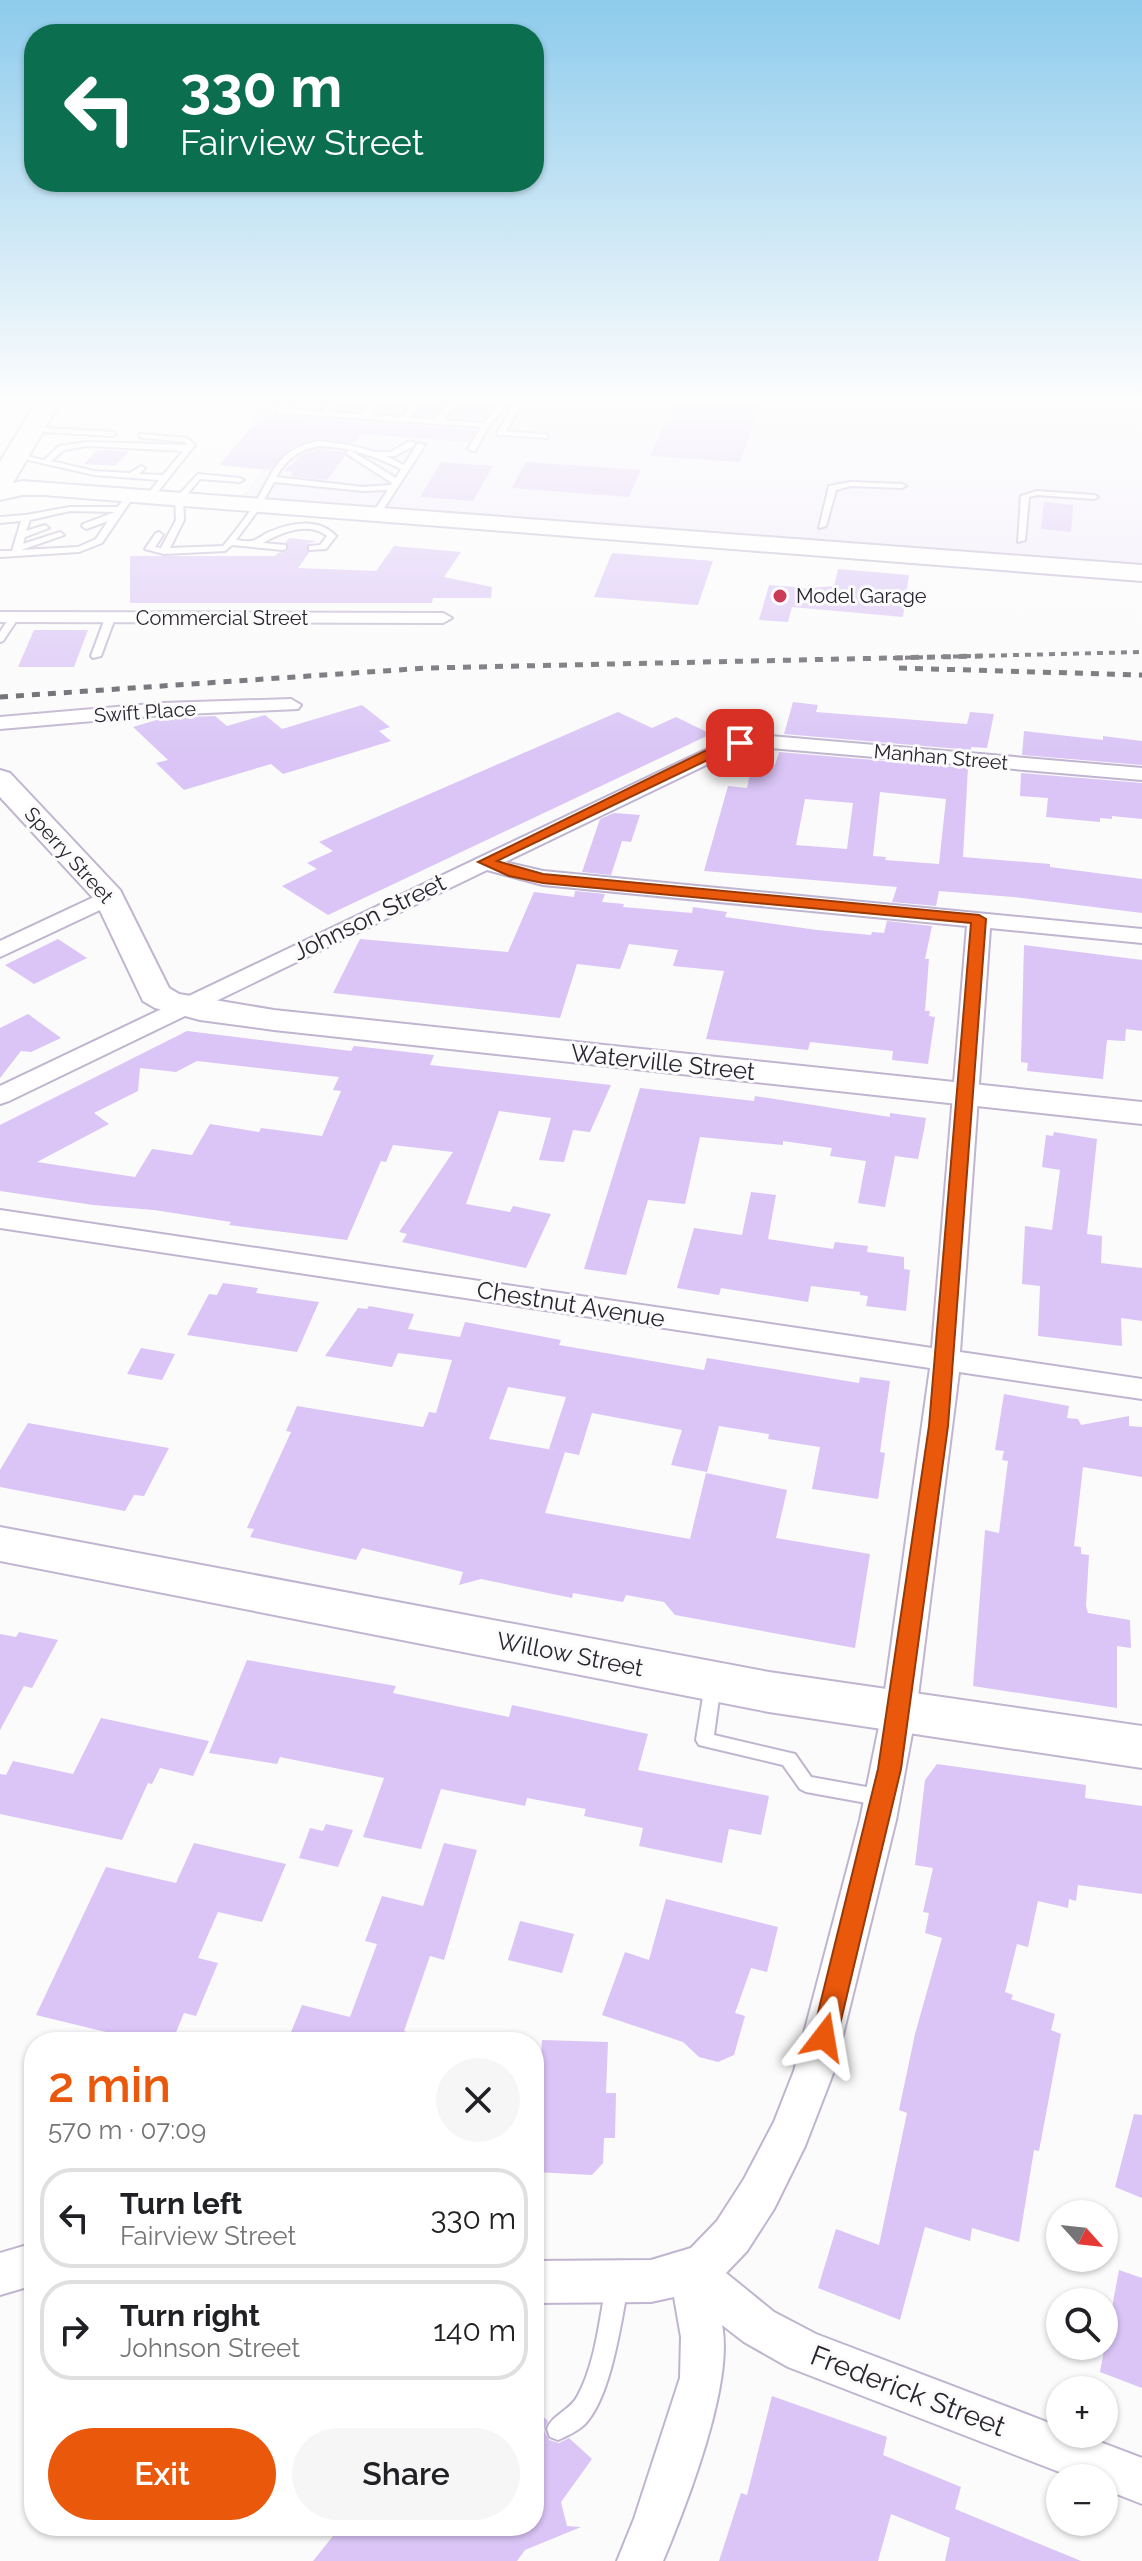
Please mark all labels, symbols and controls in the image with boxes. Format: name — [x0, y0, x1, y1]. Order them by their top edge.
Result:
text: 330 m — [180, 54, 342, 120]
icon: left — [48, 56, 152, 160]
text: Fairview Street — [180, 121, 424, 163]
place label: Model Garage — [796, 584, 927, 608]
marker: Model Garage — [771, 587, 789, 605]
street label: Commercial Street — [136, 606, 309, 630]
street label: Swift Place — [93, 696, 197, 728]
pin — [706, 709, 774, 777]
icon: arrive — [718, 721, 762, 765]
street label: Manhan Street — [873, 739, 1009, 775]
street label: Sperry Street — [20, 802, 119, 908]
street label: Johnson Street — [288, 868, 450, 966]
street label: Waterville Street — [569, 1038, 757, 1086]
street label: Chestnut Avenue — [475, 1275, 667, 1333]
street label: Willow Street — [494, 1626, 646, 1682]
position arrow — [782, 1995, 866, 2079]
text: 2 min — [48, 2057, 171, 2113]
button: close — [436, 2058, 520, 2142]
text: 570 m · 07:09 — [48, 2115, 206, 2145]
text: Turn left — [120, 2186, 242, 2221]
icon: left — [52, 2196, 96, 2240]
north arrow — [1046, 2200, 1118, 2272]
map controls — [1046, 2200, 1118, 2536]
text: 330 m — [430, 2201, 516, 2236]
text: Fairview Street — [120, 2221, 296, 2251]
button: search — [1046, 2288, 1118, 2360]
text: Turn right — [120, 2298, 260, 2333]
icon: right — [52, 2308, 96, 2352]
text: 140 m — [433, 2313, 516, 2348]
text: Johnson Street — [120, 2333, 300, 2363]
street label: Frederick Street — [806, 2339, 1011, 2444]
button: + — [1046, 2376, 1118, 2448]
button: Exit — [48, 2428, 276, 2520]
button: Share — [292, 2428, 520, 2520]
button: − — [1046, 2464, 1118, 2536]

